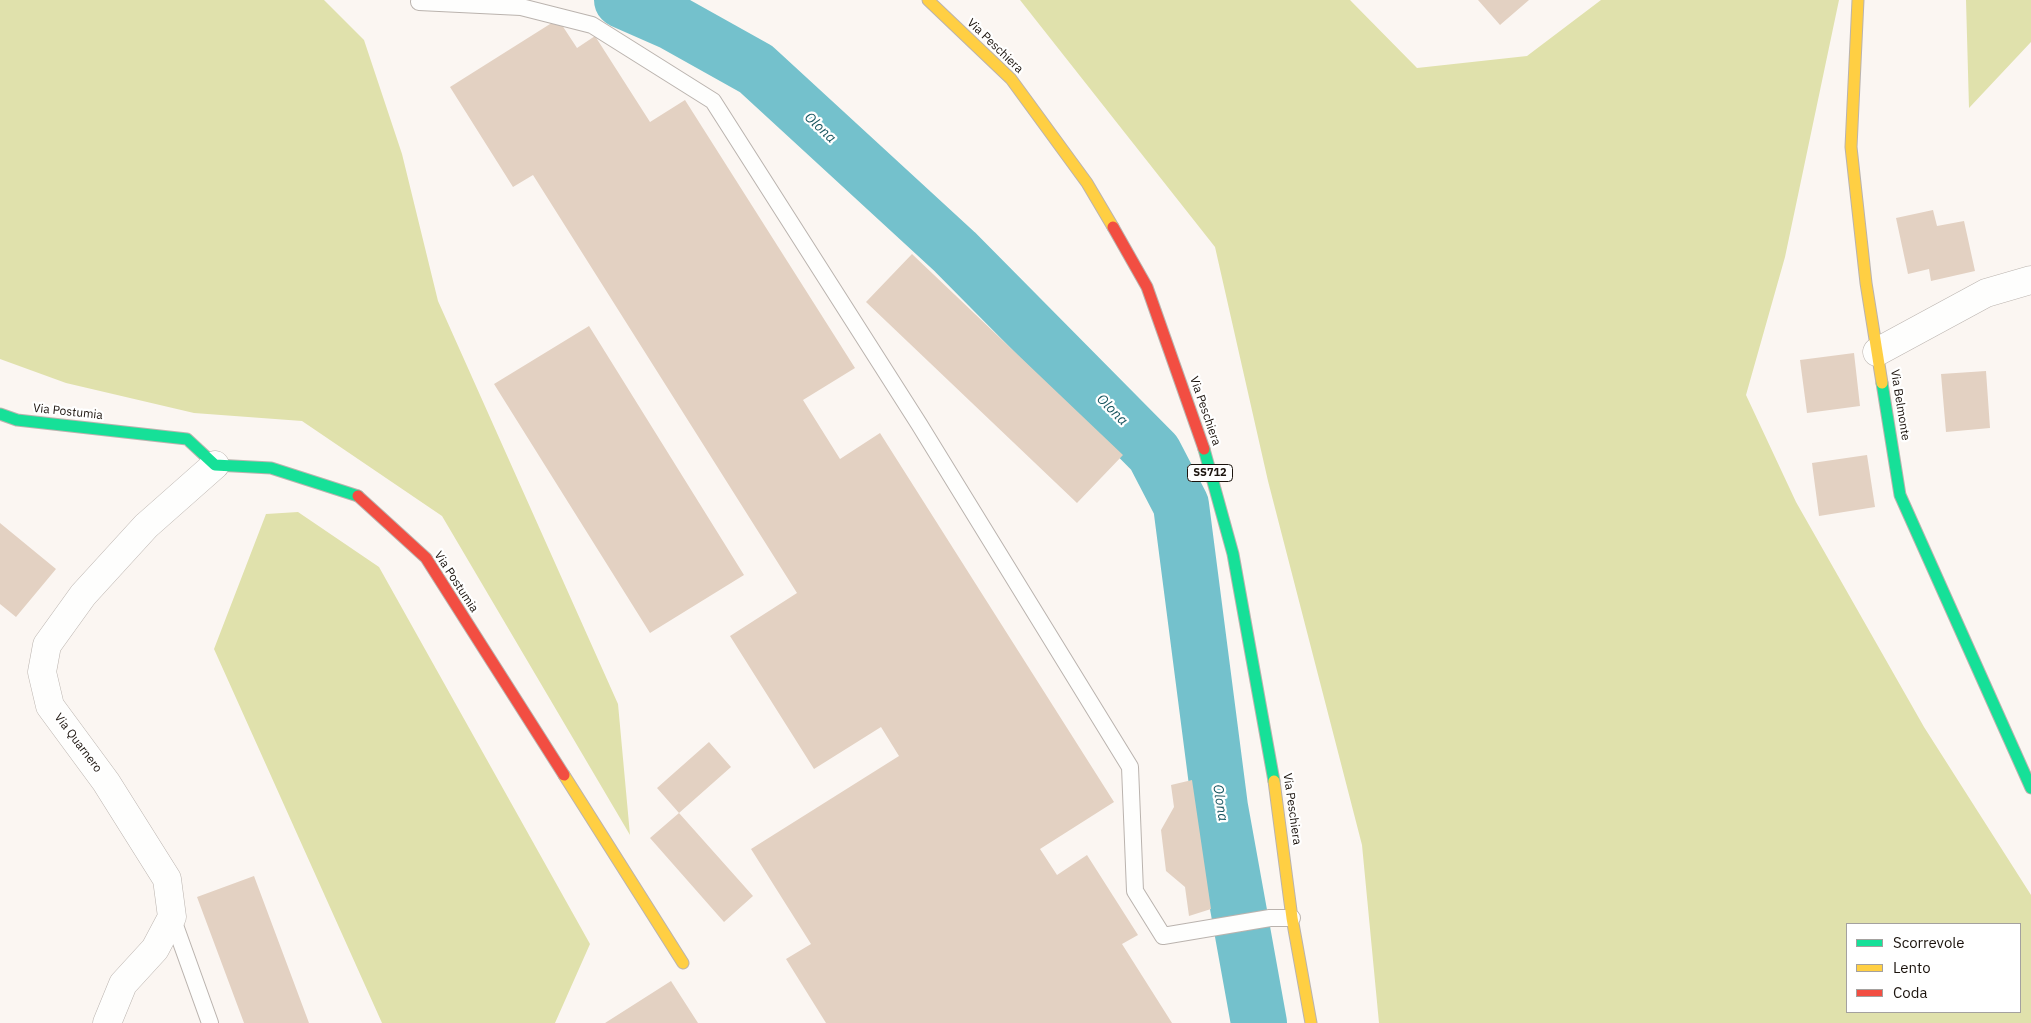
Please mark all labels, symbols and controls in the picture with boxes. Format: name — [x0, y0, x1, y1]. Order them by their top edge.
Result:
street label: Via Peschiera — [964, 16, 1026, 76]
water label: Olona — [801, 109, 839, 147]
street label: Via Belmonte — [1887, 368, 1913, 442]
street label: Via Peschiera — [1186, 375, 1224, 447]
water label: Olona — [1093, 391, 1131, 429]
street label: Via Postumia — [32, 401, 104, 423]
road number: SS712 — [1188, 464, 1232, 482]
street label: Via Postumia — [431, 549, 481, 615]
street label: Via Quarnero — [51, 711, 105, 775]
street label: Via Peschiera — [1280, 772, 1304, 846]
water label: Olona — [1209, 783, 1231, 823]
legend — [1846, 923, 2021, 1013]
text: Scorrevole — [1893, 933, 1965, 952]
text: Lento — [1893, 958, 1931, 977]
text: Coda — [1893, 983, 1927, 1002]

